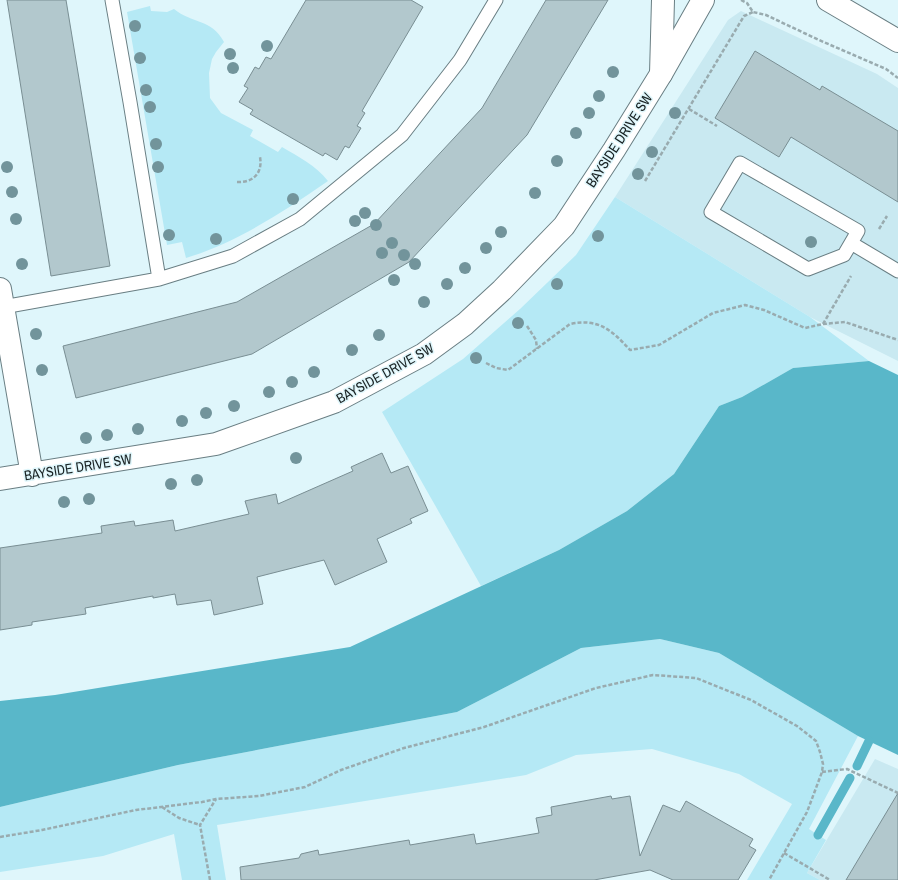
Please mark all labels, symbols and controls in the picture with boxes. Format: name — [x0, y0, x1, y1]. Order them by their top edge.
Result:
street label: BAYSIDE DRIVE SW — [582, 89, 656, 191]
street label: BAYSIDE DRIVE SW — [333, 339, 437, 407]
street label: BAYSIDE DRIVE SW — [23, 450, 133, 484]

